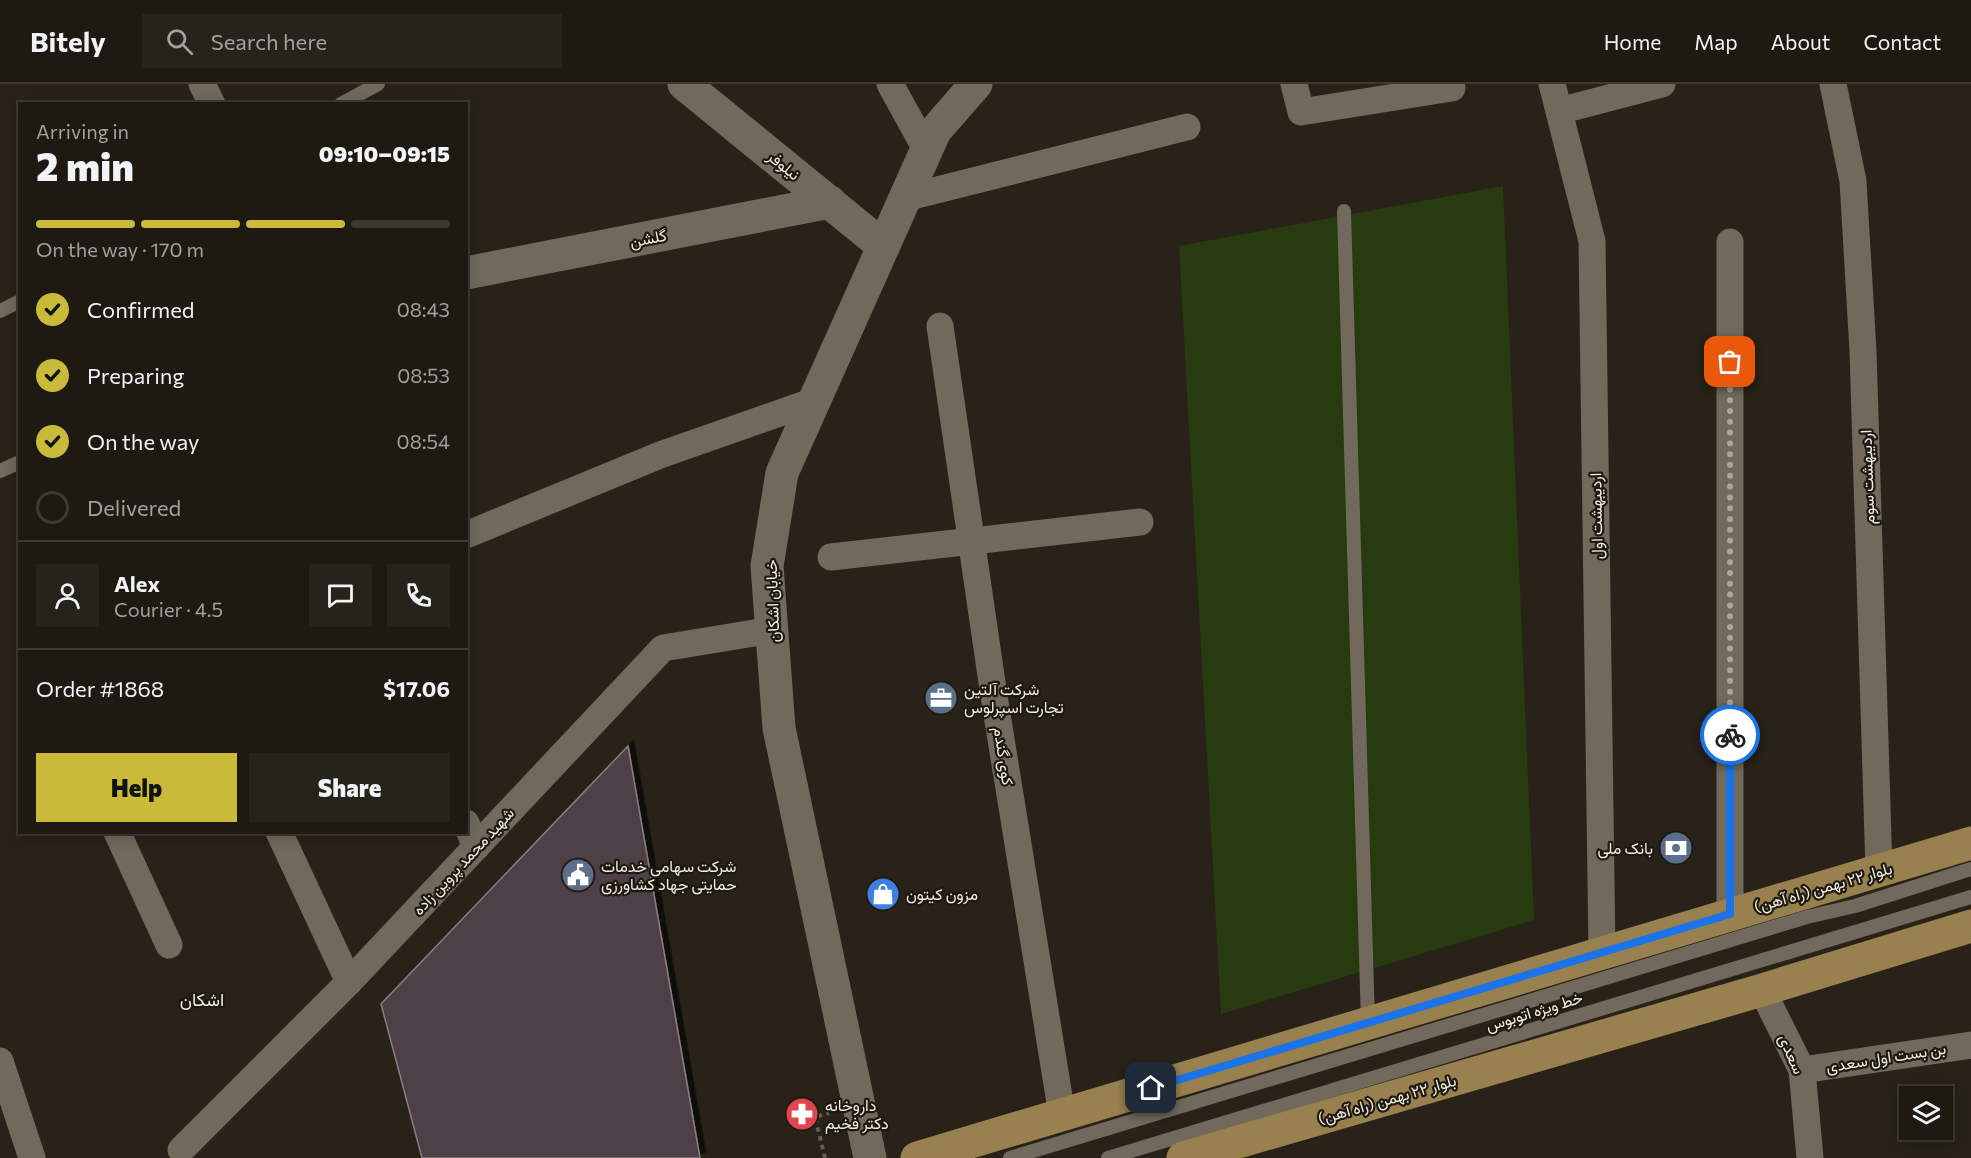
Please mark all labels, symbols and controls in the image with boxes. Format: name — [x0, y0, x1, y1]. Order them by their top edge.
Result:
search box — [142, 14, 562, 68]
text: Bitely — [30, 24, 106, 58]
icon: search — [163, 25, 196, 58]
text: Search here — [211, 28, 327, 55]
text: Home — [1604, 29, 1661, 54]
text: Map — [1694, 29, 1738, 54]
text: About — [1771, 29, 1830, 54]
text: Contact — [1863, 29, 1941, 54]
text: Arriving in — [36, 119, 129, 143]
text: 09:10–09:15 — [319, 140, 450, 167]
text: 2 min — [36, 141, 134, 189]
street label: نیلوفر — [762, 145, 804, 185]
street label: گلشن — [628, 225, 668, 252]
text: On the way · 170 m — [36, 237, 204, 261]
icon: check — [36, 293, 69, 326]
text: Confirmed — [87, 296, 194, 323]
text: 08:43 — [397, 297, 450, 321]
pin — [1704, 336, 1755, 387]
icon: bag — [1713, 345, 1746, 378]
icon: check — [36, 359, 69, 392]
text: Preparing — [87, 362, 184, 389]
text: 08:53 — [397, 363, 450, 387]
icon: check — [36, 425, 69, 458]
text: On the way — [87, 428, 199, 455]
text: 08:54 — [397, 429, 450, 453]
street label: اردیبهشت سوم — [1855, 429, 1880, 525]
street label: اردیبهشت اول — [1585, 473, 1608, 559]
text: Delivered — [87, 494, 181, 521]
street label: خیابان اشکان — [761, 559, 783, 643]
button: person — [36, 564, 99, 627]
button: chat — [309, 564, 372, 627]
button: phone — [387, 564, 450, 627]
text: Alex — [114, 570, 160, 597]
text: Courier · 4.5 — [114, 597, 223, 621]
text: Order #1868 — [36, 675, 164, 702]
text: $17.06 — [383, 675, 450, 702]
place label: شرکت آلتین تجارت اسپرلوس — [964, 679, 1064, 719]
office icon: شرکت آلتین تجارت اسپرلوس — [923, 680, 959, 716]
courier — [1700, 705, 1760, 765]
icon: bike — [1714, 719, 1747, 752]
street label: کوی گندم — [989, 725, 1018, 787]
button: Help — [36, 753, 237, 822]
button: Share — [249, 753, 450, 822]
street label: شهید محمد پروین زاده — [408, 803, 520, 920]
bank icon: بانک ملی — [1658, 830, 1694, 866]
place label: بانک ملی — [1597, 838, 1653, 859]
place label: شرکت سهامی خدمات حمایتی جهاد کشاورزی — [601, 856, 737, 895]
public building icon: شرکت سهامی خدمات حمایتی جهاد کشاورزی — [560, 857, 596, 893]
street label: بلوار ۲۲ بهمن (راه آهن) — [1752, 858, 1895, 917]
shop icon: مزون کیتون — [865, 876, 901, 912]
place label: مزون کیتون — [906, 884, 978, 905]
street label: خط ویژه اتوبوس — [1483, 987, 1586, 1036]
district label: اشکان — [180, 988, 224, 1010]
street label: سعدی — [1774, 1031, 1809, 1077]
street label: بن بست اول سعدی — [1825, 1038, 1948, 1077]
pin — [1125, 1062, 1176, 1113]
street label: بلوار ۲۲ بهمن (راه آهن) — [1316, 1070, 1459, 1129]
icon: home — [1134, 1071, 1167, 1104]
map controls — [1899, 1086, 1953, 1140]
button: layers — [1899, 1086, 1953, 1140]
place label: داروخانه دکتر فخیم — [825, 1095, 889, 1134]
pharmacy icon: داروخانه دکتر فخیم — [784, 1096, 820, 1132]

